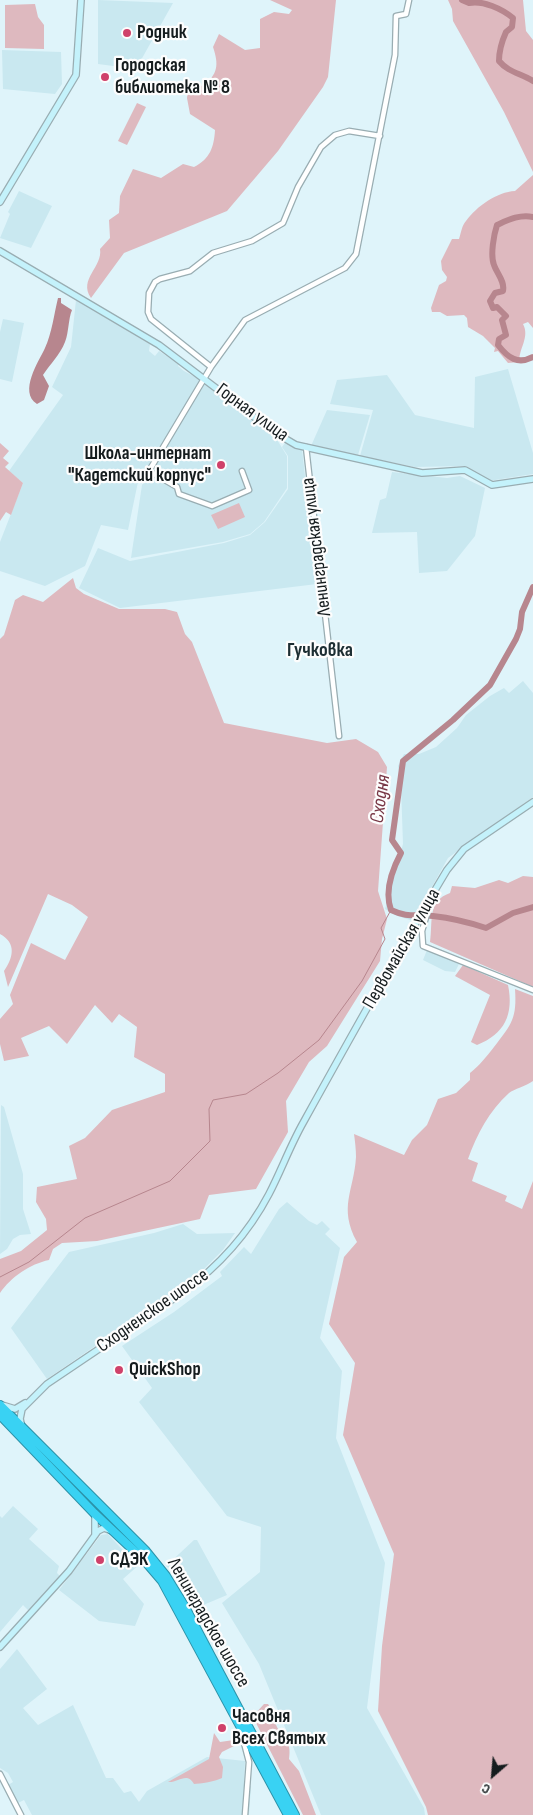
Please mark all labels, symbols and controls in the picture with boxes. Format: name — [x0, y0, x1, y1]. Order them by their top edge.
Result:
place label: Родник — [137, 22, 187, 44]
marker: Родник — [121, 27, 133, 39]
place label: Городская библиотека № 8 — [115, 55, 230, 99]
marker: Городская библиотека № 8 — [99, 71, 111, 83]
street label: Горная улица — [211, 379, 293, 447]
place label: Школа-интернат "Кадетский корпус" — [68, 443, 211, 487]
marker: Школа-интернат "Кадетский корпус" — [215, 459, 227, 471]
street label: Ленинградская улица — [297, 476, 337, 618]
district label: Гучковка — [287, 639, 353, 663]
water label: Сходня — [366, 773, 396, 825]
street label: Первомайская улица — [358, 885, 446, 1013]
street label: Сходненское шоссе — [93, 1264, 213, 1358]
place label: QuickShop — [129, 1359, 201, 1381]
marker: QuickShop — [113, 1364, 125, 1376]
place label: СДЭК — [110, 1549, 148, 1571]
marker: СДЭК — [94, 1554, 106, 1566]
street label: Ленинградское шоссе — [162, 1554, 254, 1692]
place label: Часовня Всех Святых — [232, 1706, 326, 1750]
marker: Часовня Всех Святых — [216, 1722, 228, 1734]
north arrow — [468, 1750, 518, 1800]
text: С — [479, 1780, 493, 1798]

